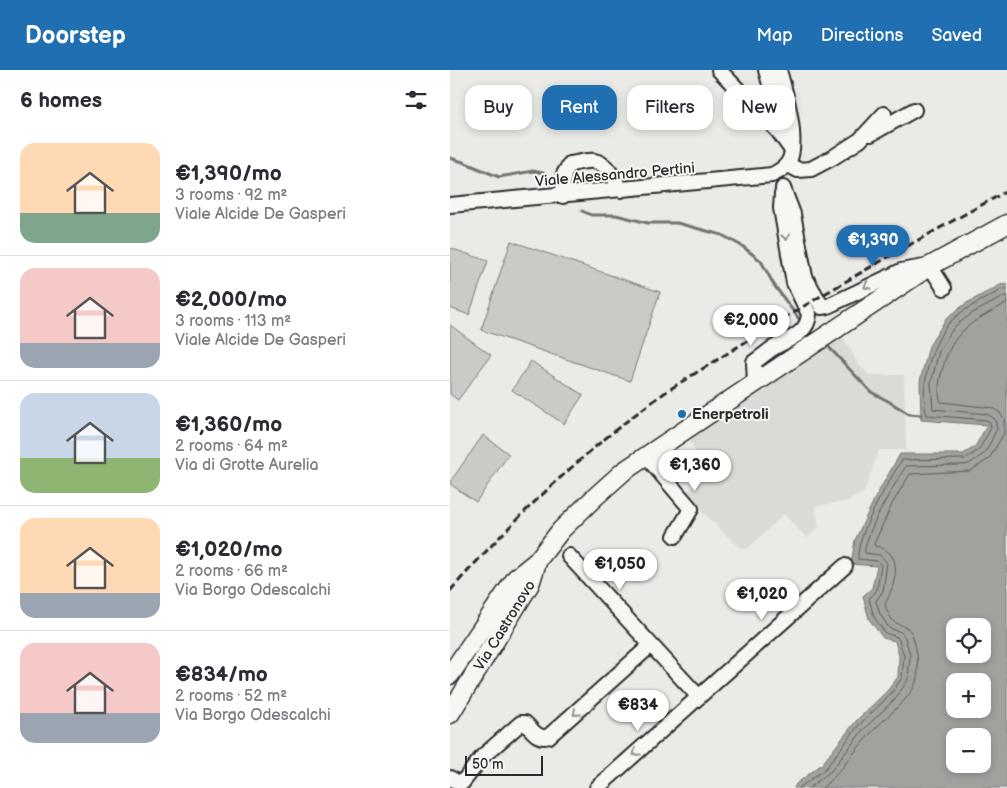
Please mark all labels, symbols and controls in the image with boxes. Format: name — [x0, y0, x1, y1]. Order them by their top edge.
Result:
text: Doorstep — [25, 21, 126, 50]
text: Map — [757, 25, 793, 46]
text: Directions — [821, 25, 903, 46]
text: Saved — [931, 25, 982, 46]
chip: Buy — [465, 85, 532, 130]
chip: Rent — [542, 85, 617, 130]
chip: Filters — [627, 85, 713, 130]
chip: New — [723, 85, 795, 130]
icon: filters — [402, 86, 430, 114]
text: 6 homes — [20, 88, 102, 113]
street label: Viale Alessandro Pertini — [534, 159, 696, 191]
text: €1,390/mo — [175, 161, 282, 186]
icon: home — [60, 163, 120, 223]
text: 3 rooms · 92 m² — [175, 186, 288, 205]
text: Viale Alcide De Gasperi — [175, 205, 346, 224]
pin: €1,390 — [832, 224, 914, 267]
text: €1,390 — [847, 231, 899, 250]
one-way arrow — [780, 232, 790, 241]
one-way arrow — [864, 280, 873, 290]
text: €2,000/mo — [175, 287, 287, 312]
icon: home — [60, 288, 120, 348]
pin: €2,000 — [710, 304, 792, 347]
text: €2,000 — [723, 311, 779, 330]
text: 3 rooms · 113 m² — [175, 312, 291, 331]
text: Viale Alcide De Gasperi — [175, 331, 346, 350]
place label: Enerpetroli — [692, 405, 769, 424]
marker: Enerpetroli — [676, 408, 688, 420]
text: €1,360/mo — [175, 412, 282, 437]
icon: home — [60, 413, 120, 473]
text: 2 rooms · 64 m² — [175, 437, 288, 456]
pin: €1,360 — [654, 450, 736, 492]
text: Via di Grotte Aurelia — [175, 456, 319, 475]
text: €1,360 — [669, 456, 721, 475]
text: €1,020/mo — [175, 537, 282, 562]
icon: home — [60, 538, 120, 598]
pin: €1,050 — [579, 548, 661, 591]
text: €1,050 — [594, 555, 646, 574]
text: 2 rooms · 66 m² — [175, 562, 288, 581]
street label: Via Castronovo — [469, 577, 540, 674]
pin: €1,020 — [721, 578, 803, 621]
text: Via Borgo Odescalchi — [175, 581, 331, 600]
text: €1,020 — [736, 585, 788, 604]
map controls — [946, 618, 991, 773]
button: locate — [946, 618, 991, 663]
text: €834/mo — [175, 662, 268, 687]
icon: home — [60, 663, 120, 723]
button: + — [946, 673, 991, 718]
text: 2 rooms · 52 m² — [175, 687, 287, 706]
pin: €834 — [608, 690, 668, 732]
text: €834 — [618, 696, 658, 715]
text: Via Borgo Odescalchi — [175, 706, 331, 725]
one-way arrow — [572, 707, 581, 716]
button: − — [946, 728, 991, 773]
one-way arrow — [633, 747, 642, 756]
scale bar — [465, 753, 542, 776]
text: 50 m — [472, 756, 504, 773]

